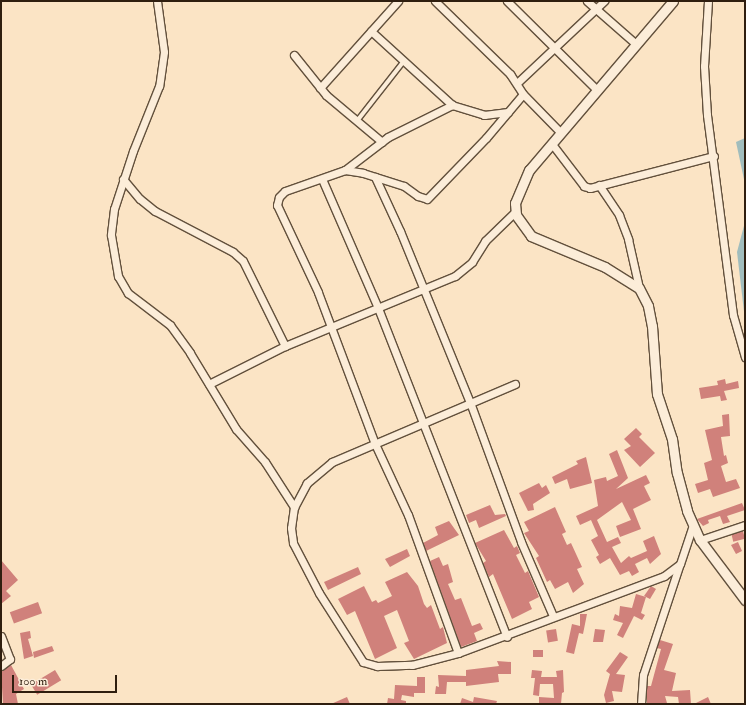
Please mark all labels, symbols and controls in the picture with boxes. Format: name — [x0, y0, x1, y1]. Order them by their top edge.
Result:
scale bar — [14, 667, 119, 693]
text: 100 m — [19, 674, 47, 689]

